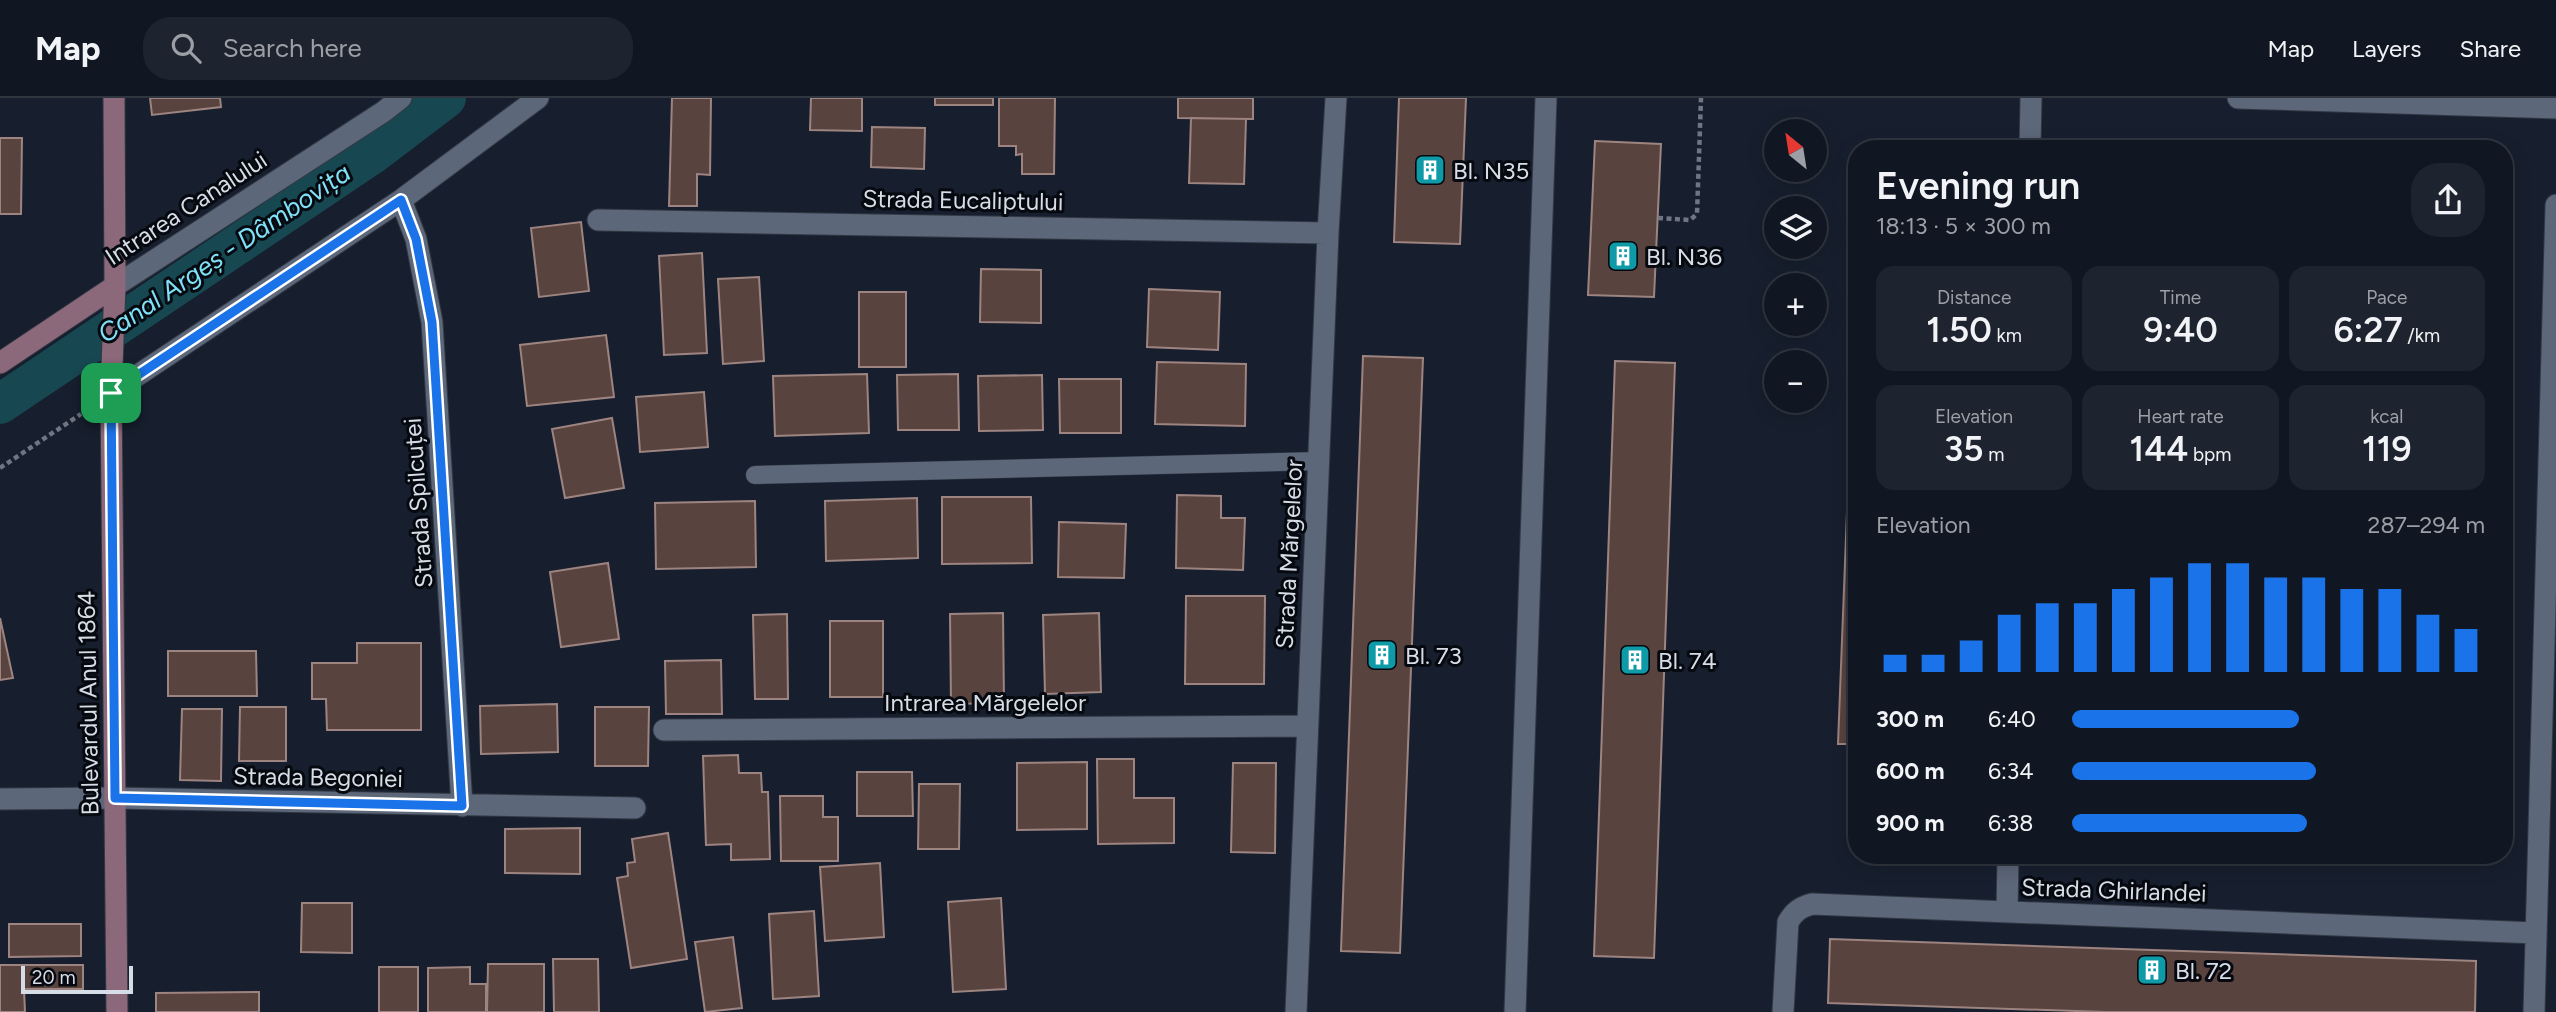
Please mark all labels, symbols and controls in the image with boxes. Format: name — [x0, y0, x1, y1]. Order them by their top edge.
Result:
search box — [143, 17, 633, 80]
text: Map — [35, 29, 101, 68]
icon: search — [167, 29, 205, 67]
text: Search here — [223, 32, 362, 64]
text: Map — [2267, 34, 2314, 63]
text: Layers — [2352, 34, 2421, 63]
text: Share — [2459, 34, 2521, 63]
north arrow — [1764, 119, 1827, 182]
map controls — [1764, 119, 1827, 413]
street label: Intrarea Canalului — [100, 145, 272, 271]
building icon: Bl. N35 — [1413, 153, 1447, 187]
water label: Canal Argeș - Dâmbovița — [91, 156, 357, 350]
place label: Bl. N35 — [1453, 156, 1529, 185]
text: Evening run — [1876, 163, 2080, 209]
button: share — [2411, 163, 2485, 237]
street label: Strada Eucaliptului — [862, 184, 1064, 216]
button: layers — [1764, 196, 1827, 259]
text: 18:13 · 5 × 300 m — [1876, 212, 2051, 240]
building icon: Bl. N36 — [1606, 239, 1640, 273]
place label: Bl. N36 — [1646, 242, 1722, 271]
button: + — [1764, 273, 1827, 336]
text: Distance — [1937, 286, 2011, 309]
text: Time — [2160, 286, 2201, 309]
text: Pace — [2366, 286, 2407, 309]
text: 1.50 — [1926, 309, 1992, 351]
text: 9:40 — [2143, 309, 2218, 351]
text: 6:27 — [2334, 309, 2403, 351]
text: km — [1992, 324, 2022, 347]
text: /km — [2403, 324, 2440, 347]
button: − — [1764, 350, 1827, 413]
pin — [81, 363, 141, 423]
icon: arrive — [92, 374, 130, 412]
text: Elevation — [1935, 405, 2013, 428]
text: Heart rate — [2137, 405, 2224, 428]
text: kcal — [2370, 405, 2403, 428]
street label: Strada Spilcuței — [398, 417, 438, 589]
text: 35 — [1944, 428, 1983, 470]
text: 144 — [2130, 428, 2188, 470]
text: 119 — [2362, 428, 2412, 470]
text: m — [1983, 443, 2004, 466]
text: bpm — [2188, 443, 2231, 466]
street label: Strada Mărgelelor — [1270, 458, 1308, 650]
text: Elevation — [1876, 511, 1971, 539]
text: 287–294 m — [2368, 511, 2485, 539]
street label: Bulevardul Anul 1864 — [72, 590, 104, 816]
building icon: Bl. 73 — [1365, 638, 1399, 672]
place label: Bl. 73 — [1405, 641, 1462, 670]
building icon: Bl. 74 — [1618, 643, 1652, 677]
place label: Bl. 74 — [1658, 646, 1717, 675]
street label: Intrarea Mărgelelor — [884, 688, 1086, 717]
text: 300 m — [1876, 705, 1944, 733]
text: 6:40 — [1988, 705, 2036, 733]
text: 600 m — [1876, 757, 1945, 785]
text: 6:34 — [1988, 757, 2034, 785]
street label: Strada Begoniei — [233, 761, 403, 793]
text: 900 m — [1876, 809, 1945, 837]
text: 6:38 — [1988, 809, 2033, 837]
street label: Strada Ghirlandei — [2021, 872, 2207, 908]
building icon: Bl. 72 — [2135, 953, 2169, 987]
place label: Bl. 72 — [2175, 956, 2232, 985]
scale bar — [21, 963, 133, 995]
text: 20 m — [32, 966, 76, 989]

